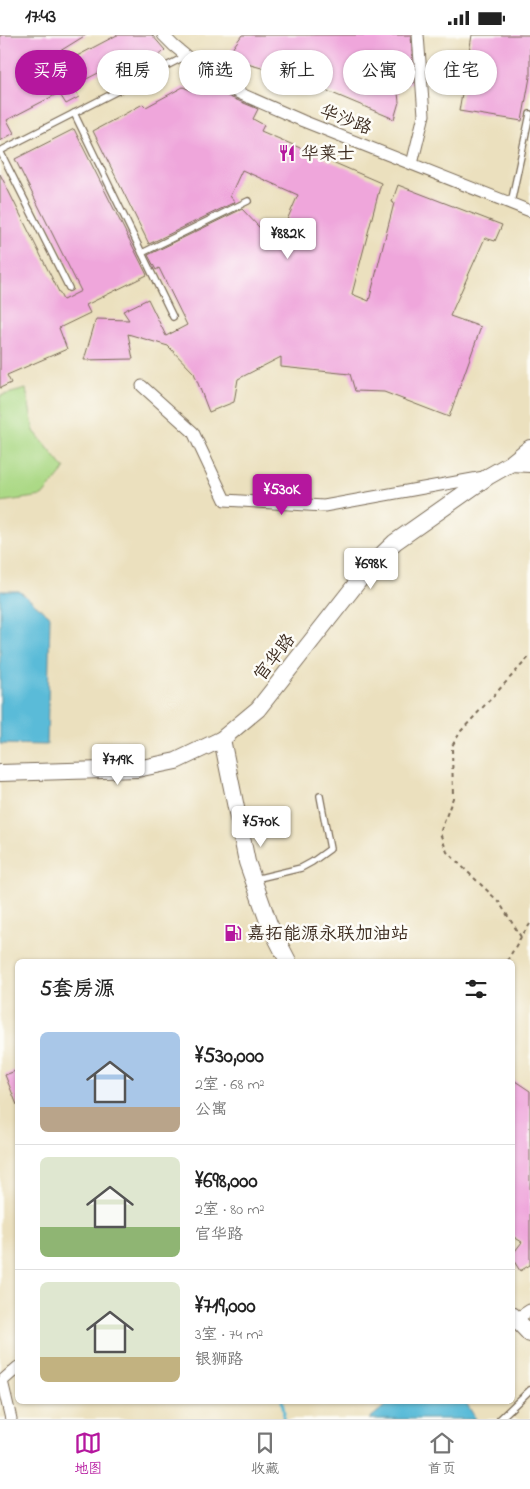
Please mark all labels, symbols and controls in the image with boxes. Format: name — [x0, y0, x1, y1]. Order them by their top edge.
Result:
text: 17:43 — [25, 4, 56, 31]
chip: 买房 — [15, 50, 87, 95]
chip: 租房 — [97, 50, 169, 95]
chip: 筛选 — [179, 50, 251, 95]
chip: 新上 — [261, 50, 333, 95]
chip: 公寓 — [343, 50, 415, 95]
chip: 住宅 — [425, 50, 497, 95]
street label: 华沙路 — [315, 99, 375, 143]
place label: 华莱士 — [301, 142, 355, 168]
restaurant icon: 华莱士 — [277, 143, 297, 163]
pin: ¥882K — [253, 217, 323, 260]
text: ¥882K — [271, 222, 305, 246]
pin: ¥530K — [247, 473, 317, 516]
text: ¥530K — [264, 478, 300, 502]
pin: ¥698K — [336, 547, 406, 590]
text: ¥698K — [355, 552, 387, 576]
street label: 官华路 — [249, 629, 302, 688]
pin: ¥719K — [83, 743, 153, 786]
text: ¥719K — [103, 748, 133, 772]
pin: ¥570K — [226, 805, 296, 848]
text: ¥570K — [243, 810, 279, 834]
place label: 嘉拓能源永联加油站 — [247, 922, 409, 948]
fuel station icon: 嘉拓能源永联加油站 — [223, 923, 243, 943]
text: 5套房源 — [40, 975, 115, 1005]
icon: filters — [462, 975, 490, 1003]
text: ¥530,000 — [195, 1042, 264, 1072]
icon: home — [80, 1052, 140, 1112]
text: 2室 · 68 m² — [195, 1073, 265, 1097]
text: 公寓 — [195, 1098, 227, 1122]
text: ¥698,000 — [195, 1167, 257, 1197]
icon: home — [80, 1177, 140, 1237]
text: 2室 · 80 m² — [195, 1198, 264, 1222]
text: 官华路 — [195, 1223, 243, 1247]
text: ¥719,000 — [195, 1292, 256, 1322]
icon: home — [80, 1302, 140, 1362]
text: 3室 · 74 m² — [195, 1323, 263, 1347]
text: 银狮路 — [195, 1348, 243, 1372]
tab: 地图 — [74, 1429, 102, 1480]
tab: 收藏 — [251, 1429, 279, 1480]
tab: 首页 — [428, 1429, 456, 1480]

